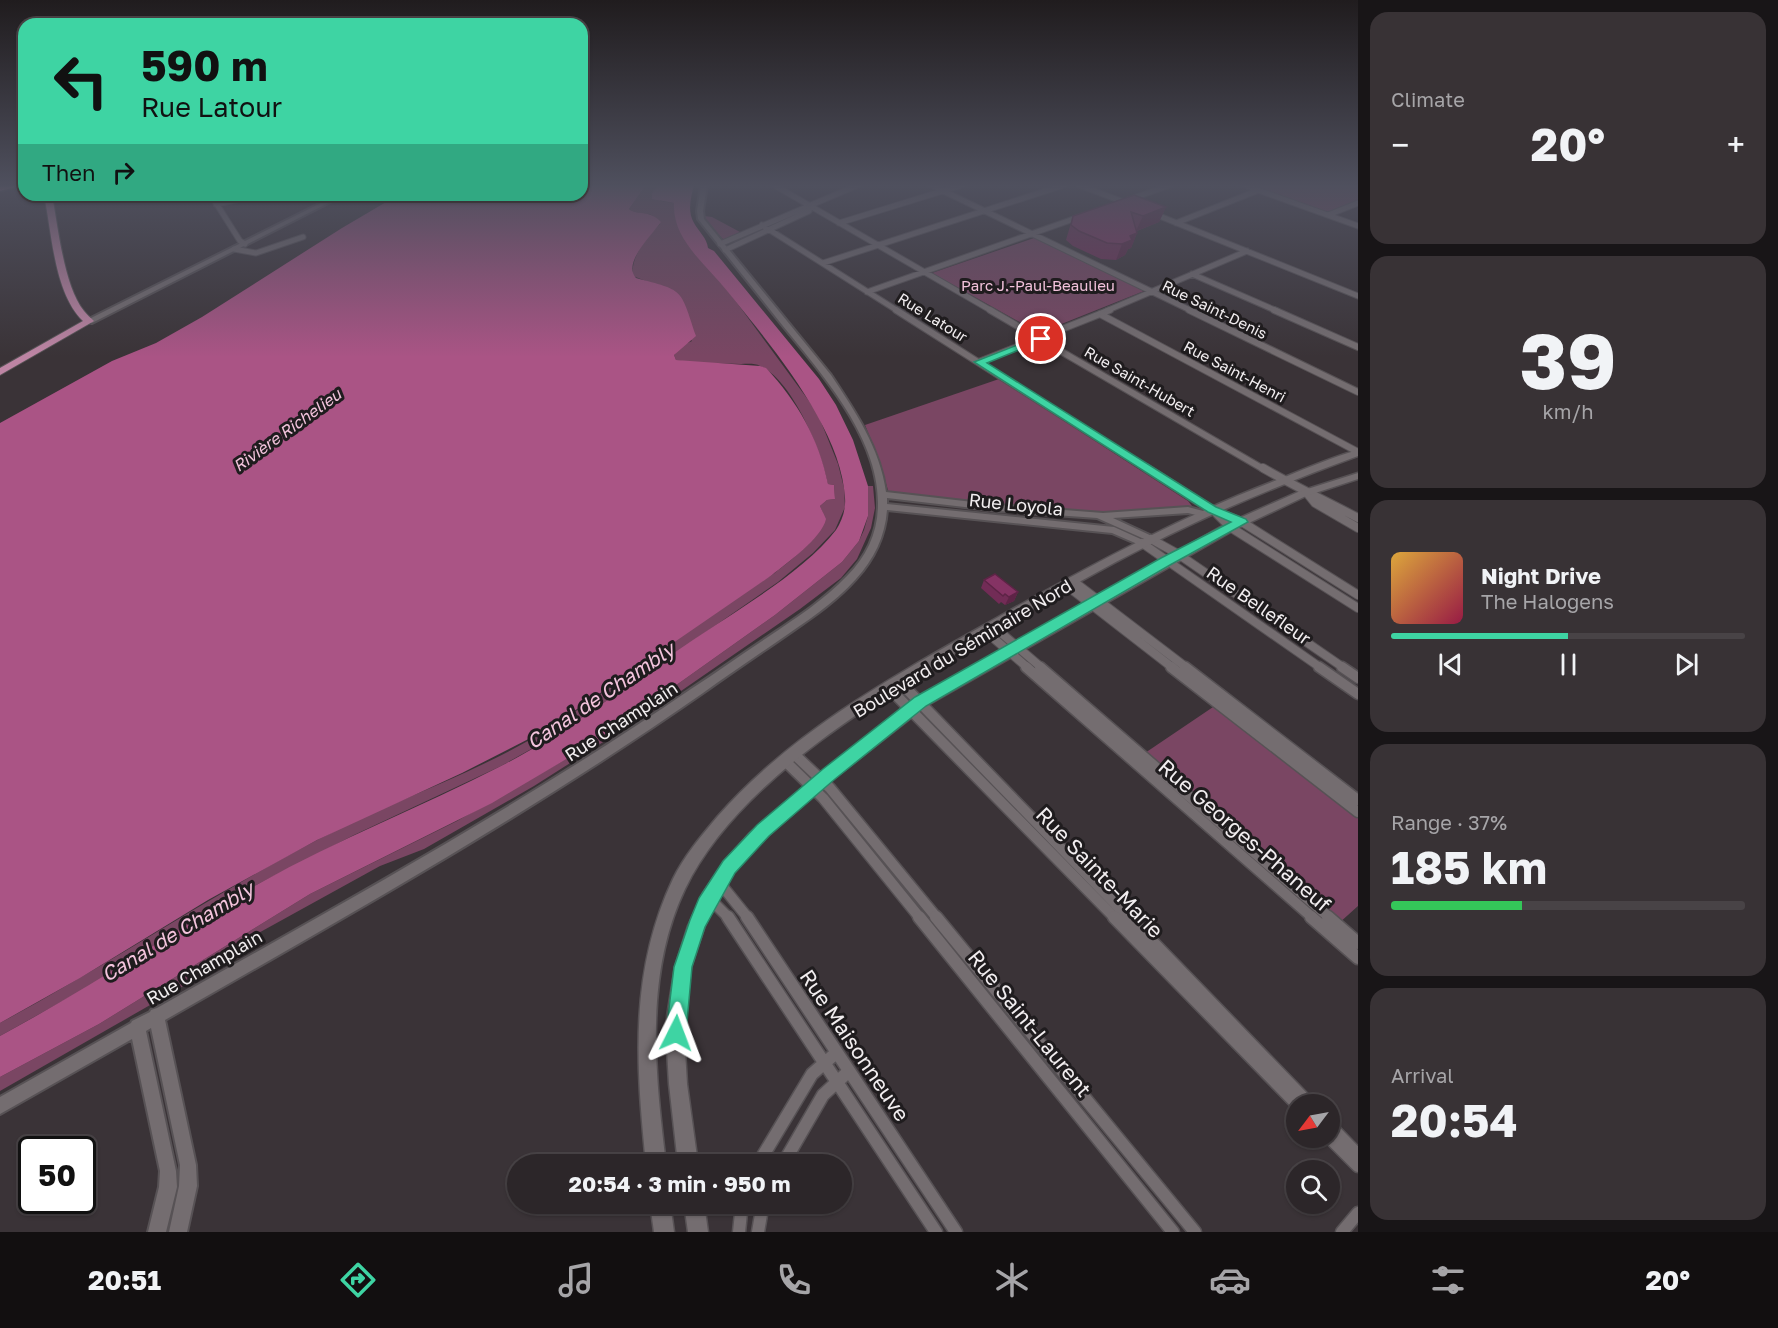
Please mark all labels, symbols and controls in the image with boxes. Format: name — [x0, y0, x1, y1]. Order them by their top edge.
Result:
text: 590 m — [141, 40, 268, 90]
icon: left — [42, 42, 120, 120]
text: Climate — [1391, 87, 1465, 111]
text: Rue Latour — [141, 91, 282, 123]
text: 20° — [1531, 117, 1605, 171]
text: − — [1391, 125, 1409, 164]
text: + — [1727, 125, 1745, 164]
icon: right — [107, 156, 140, 189]
text: Then — [42, 159, 95, 186]
park label: Parc J.-Paul-Beaulieu — [961, 276, 1115, 294]
street label: Rue Saint-Denis — [1160, 276, 1270, 342]
street label: Rue Latour — [895, 289, 971, 345]
pin — [1015, 313, 1066, 364]
text: 39 — [1519, 313, 1617, 406]
icon: arrive — [1024, 322, 1057, 355]
street label: Rue Saint-Henri — [1181, 336, 1289, 406]
street label: Rue Saint-Hubert — [1082, 342, 1198, 420]
water label: Rivière Richelieu — [229, 383, 346, 476]
text: km/h — [1543, 399, 1593, 423]
street label: Rue Loyola — [968, 488, 1064, 520]
street label: Rue Bellefleur — [1203, 561, 1315, 649]
text: Night Drive — [1481, 562, 1601, 589]
street label: Boulevard du Séminaire Nord — [849, 574, 1075, 722]
text: The Halogens — [1481, 589, 1614, 613]
water label: Canal de Chambly — [521, 635, 681, 754]
icon: previous — [1434, 648, 1467, 681]
icon: pause — [1552, 648, 1585, 681]
icon: next — [1670, 648, 1703, 681]
street label: Rue Champlain — [560, 676, 682, 766]
street label: Rue Georges-Phaneuf — [1154, 753, 1337, 917]
street label: Rue Sainte-Marie — [1031, 801, 1169, 943]
text: Range · 37% — [1391, 810, 1507, 834]
text: 185 km — [1391, 840, 1547, 894]
water label: Canal de Chambly — [97, 875, 260, 987]
street label: Rue Champlain — [142, 925, 266, 1009]
street label: Rue Saint-Laurent — [963, 944, 1097, 1102]
street label: Rue Maisonneuve — [795, 964, 915, 1126]
position arrow — [644, 1001, 708, 1065]
text: Arrival — [1391, 1063, 1454, 1087]
text: 20:54 — [1391, 1093, 1518, 1147]
north arrow — [1286, 1094, 1340, 1148]
map controls — [1286, 1094, 1340, 1214]
speed limit sign: 50 — [18, 1136, 96, 1214]
button: search — [1286, 1160, 1340, 1214]
text: 20:54 · 3 min · 950 m — [569, 1170, 790, 1197]
icon: directions — [337, 1259, 379, 1301]
icon: music — [555, 1259, 597, 1301]
icon: phone — [773, 1259, 815, 1301]
icon: climate — [991, 1259, 1033, 1301]
icon: car — [1209, 1259, 1251, 1301]
icon: filters — [1427, 1259, 1469, 1301]
text: 20:51 — [88, 1264, 161, 1296]
text: 20° — [1645, 1264, 1690, 1296]

